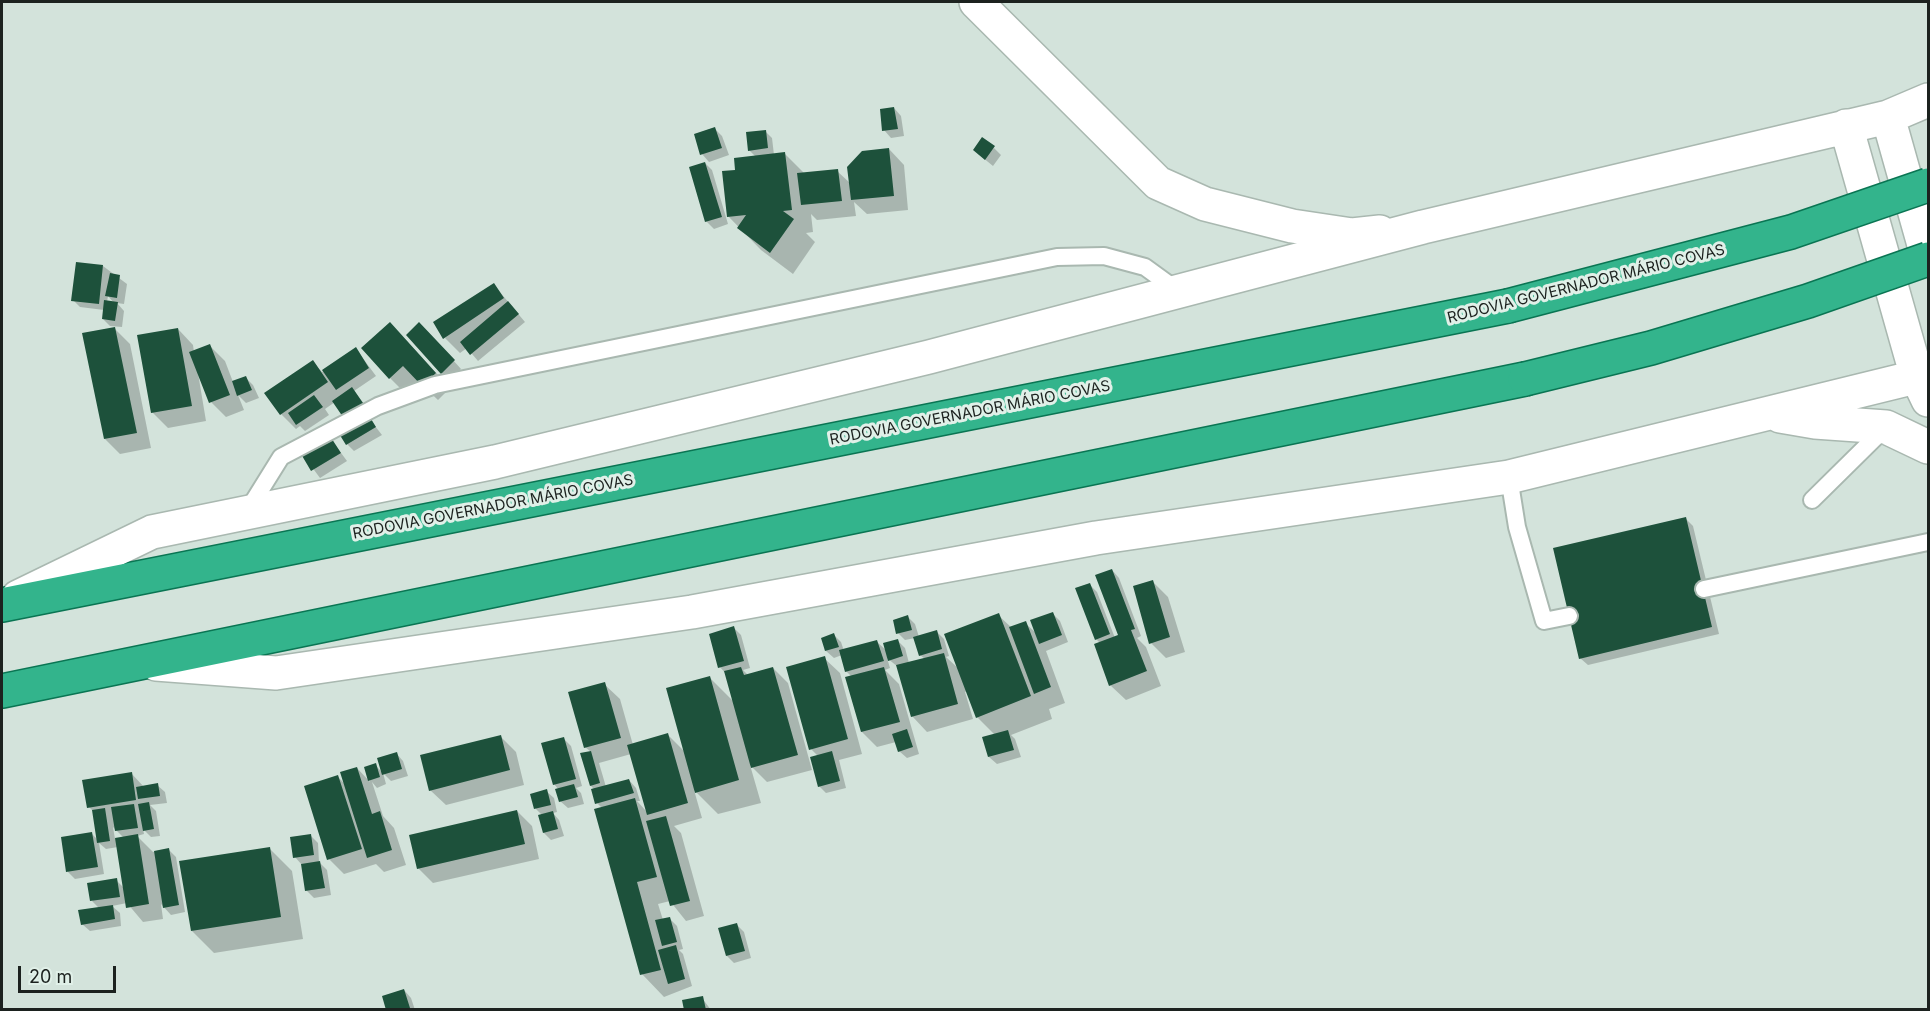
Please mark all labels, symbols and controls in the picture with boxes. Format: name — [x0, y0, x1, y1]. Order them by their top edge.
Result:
street label: RODOVIA GOVERNADOR MÁRIO COVAS — [1445, 241, 1727, 327]
street label: RODOVIA GOVERNADOR MÁRIO COVAS — [828, 377, 1112, 449]
street label: RODOVIA GOVERNADOR MÁRIO COVAS — [351, 471, 635, 543]
scale bar — [21, 954, 118, 992]
text: 20 m — [29, 966, 72, 987]

